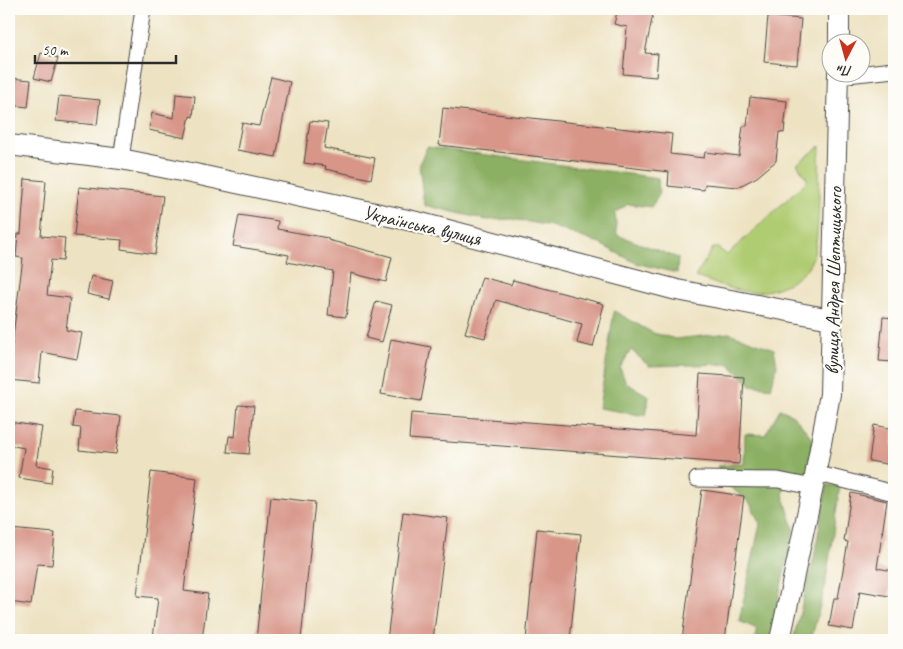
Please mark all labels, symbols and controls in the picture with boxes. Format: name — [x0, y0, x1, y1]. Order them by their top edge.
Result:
scale bar — [35, 32, 176, 64]
north arrow — [820, 32, 870, 82]
text: 50 m — [42, 41, 69, 60]
text: Пн — [836, 61, 853, 80]
street label: вулиця Андрея Шептицького — [819, 186, 848, 375]
street label: Українська вулиця — [360, 200, 484, 251]

